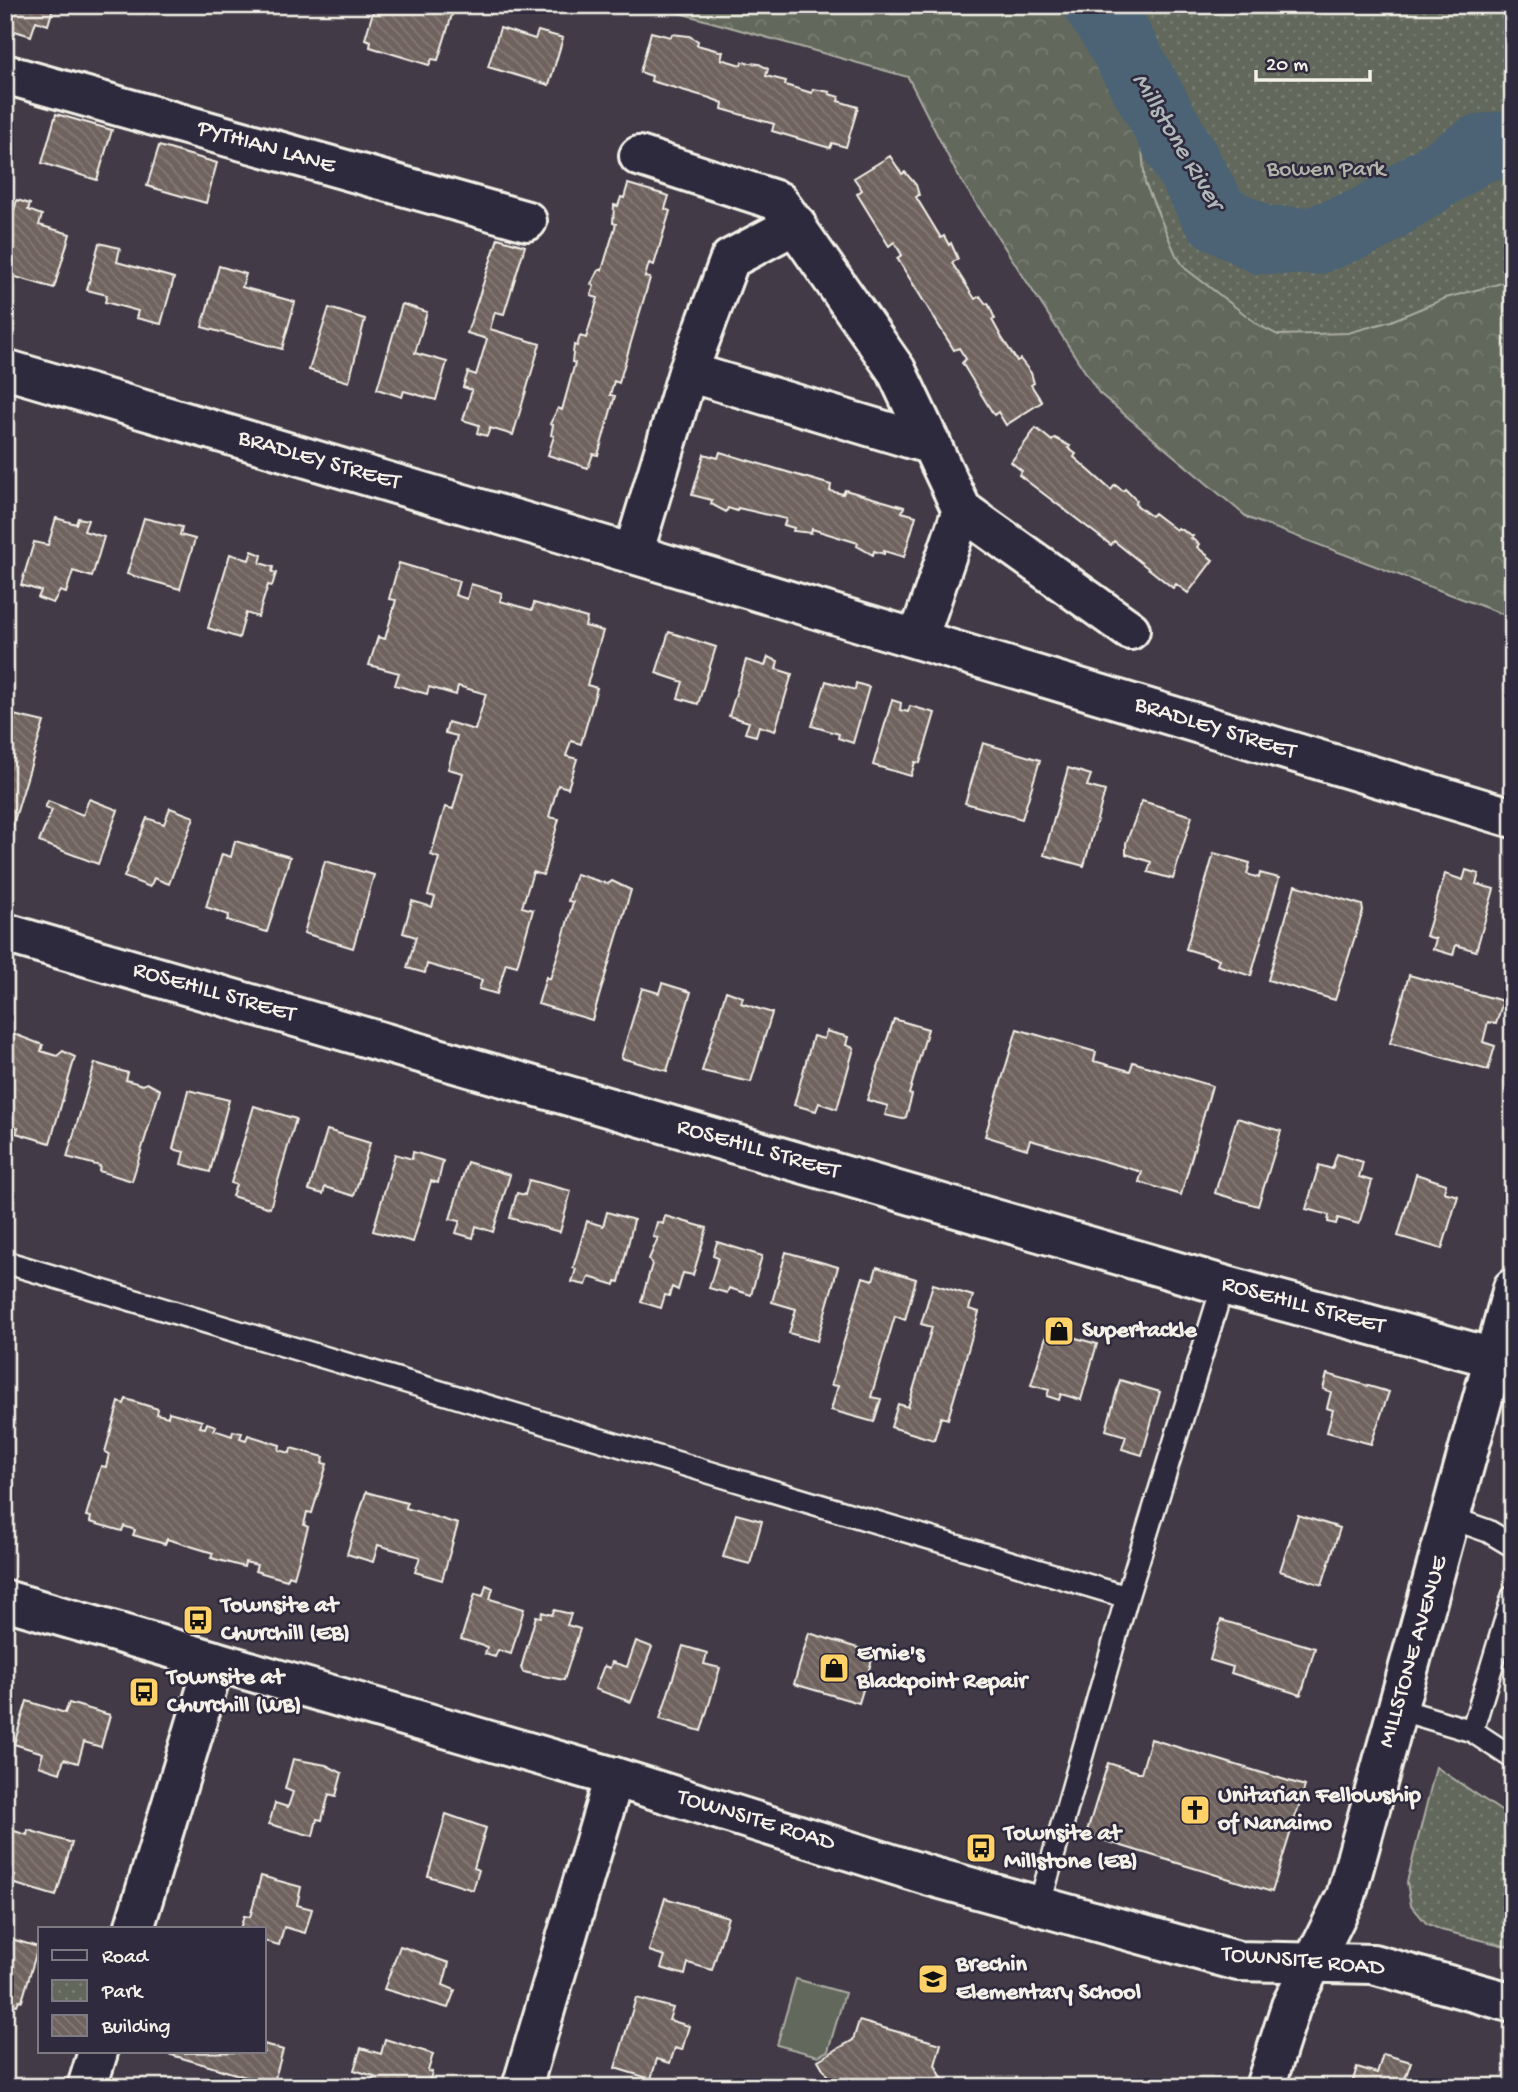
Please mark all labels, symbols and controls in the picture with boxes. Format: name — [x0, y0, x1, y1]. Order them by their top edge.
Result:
scale bar — [1256, 38, 1369, 82]
text: 20 m — [1266, 54, 1308, 79]
water label: Millstone River — [1123, 68, 1231, 220]
street label: PYTHIAN LANE — [193, 114, 339, 182]
park label: Bowen Park — [1266, 156, 1388, 185]
street label: BRADLEY STREET — [234, 424, 405, 498]
street label: BRADLEY STREET — [1130, 690, 1301, 768]
street label: ROSEHILL STREET — [129, 956, 300, 1031]
street label: ROSEHILL STREET — [673, 1113, 844, 1188]
street label: ROSEHILL STREET — [1218, 1270, 1390, 1342]
shop icon: Supertackle — [1042, 1314, 1076, 1348]
place label: Supertackle — [1082, 1317, 1198, 1346]
street label: MILLSTONE AVENUE — [1373, 1552, 1456, 1751]
place label: Townsite at Churchill (EB) — [219, 1592, 350, 1649]
bus stop icon: Townsite at Churchill (EB) — [181, 1603, 215, 1637]
place label: Ernie's Blackpoint Repair — [856, 1640, 1029, 1697]
shop icon: Ernie's Blackpoint Repair — [817, 1651, 851, 1685]
place label: Townsite at Churchill (WB) — [165, 1664, 301, 1721]
bus stop icon: Townsite at Churchill (WB) — [127, 1675, 161, 1709]
place label: Unitarian Fellowship of Nanaimo — [1217, 1782, 1421, 1839]
street label: TOWNSITE ROAD — [672, 1783, 839, 1859]
church icon: Unitarian Fellowship of Nanaimo — [1178, 1793, 1212, 1827]
place label: Townsite at Millstone (EB) — [1002, 1820, 1138, 1877]
bus stop icon: Townsite at Millstone (EB) — [964, 1831, 998, 1865]
legend — [38, 1927, 266, 2054]
street label: TOWNSITE ROAD — [1218, 1940, 1386, 1984]
text: Road — [102, 1946, 150, 1971]
place label: Brechin Elementary School — [955, 1951, 1141, 2008]
school or university icon: Brechin Elementary School — [916, 1962, 950, 1996]
text: Park — [101, 1981, 145, 2006]
text: Building — [101, 2016, 171, 2041]

